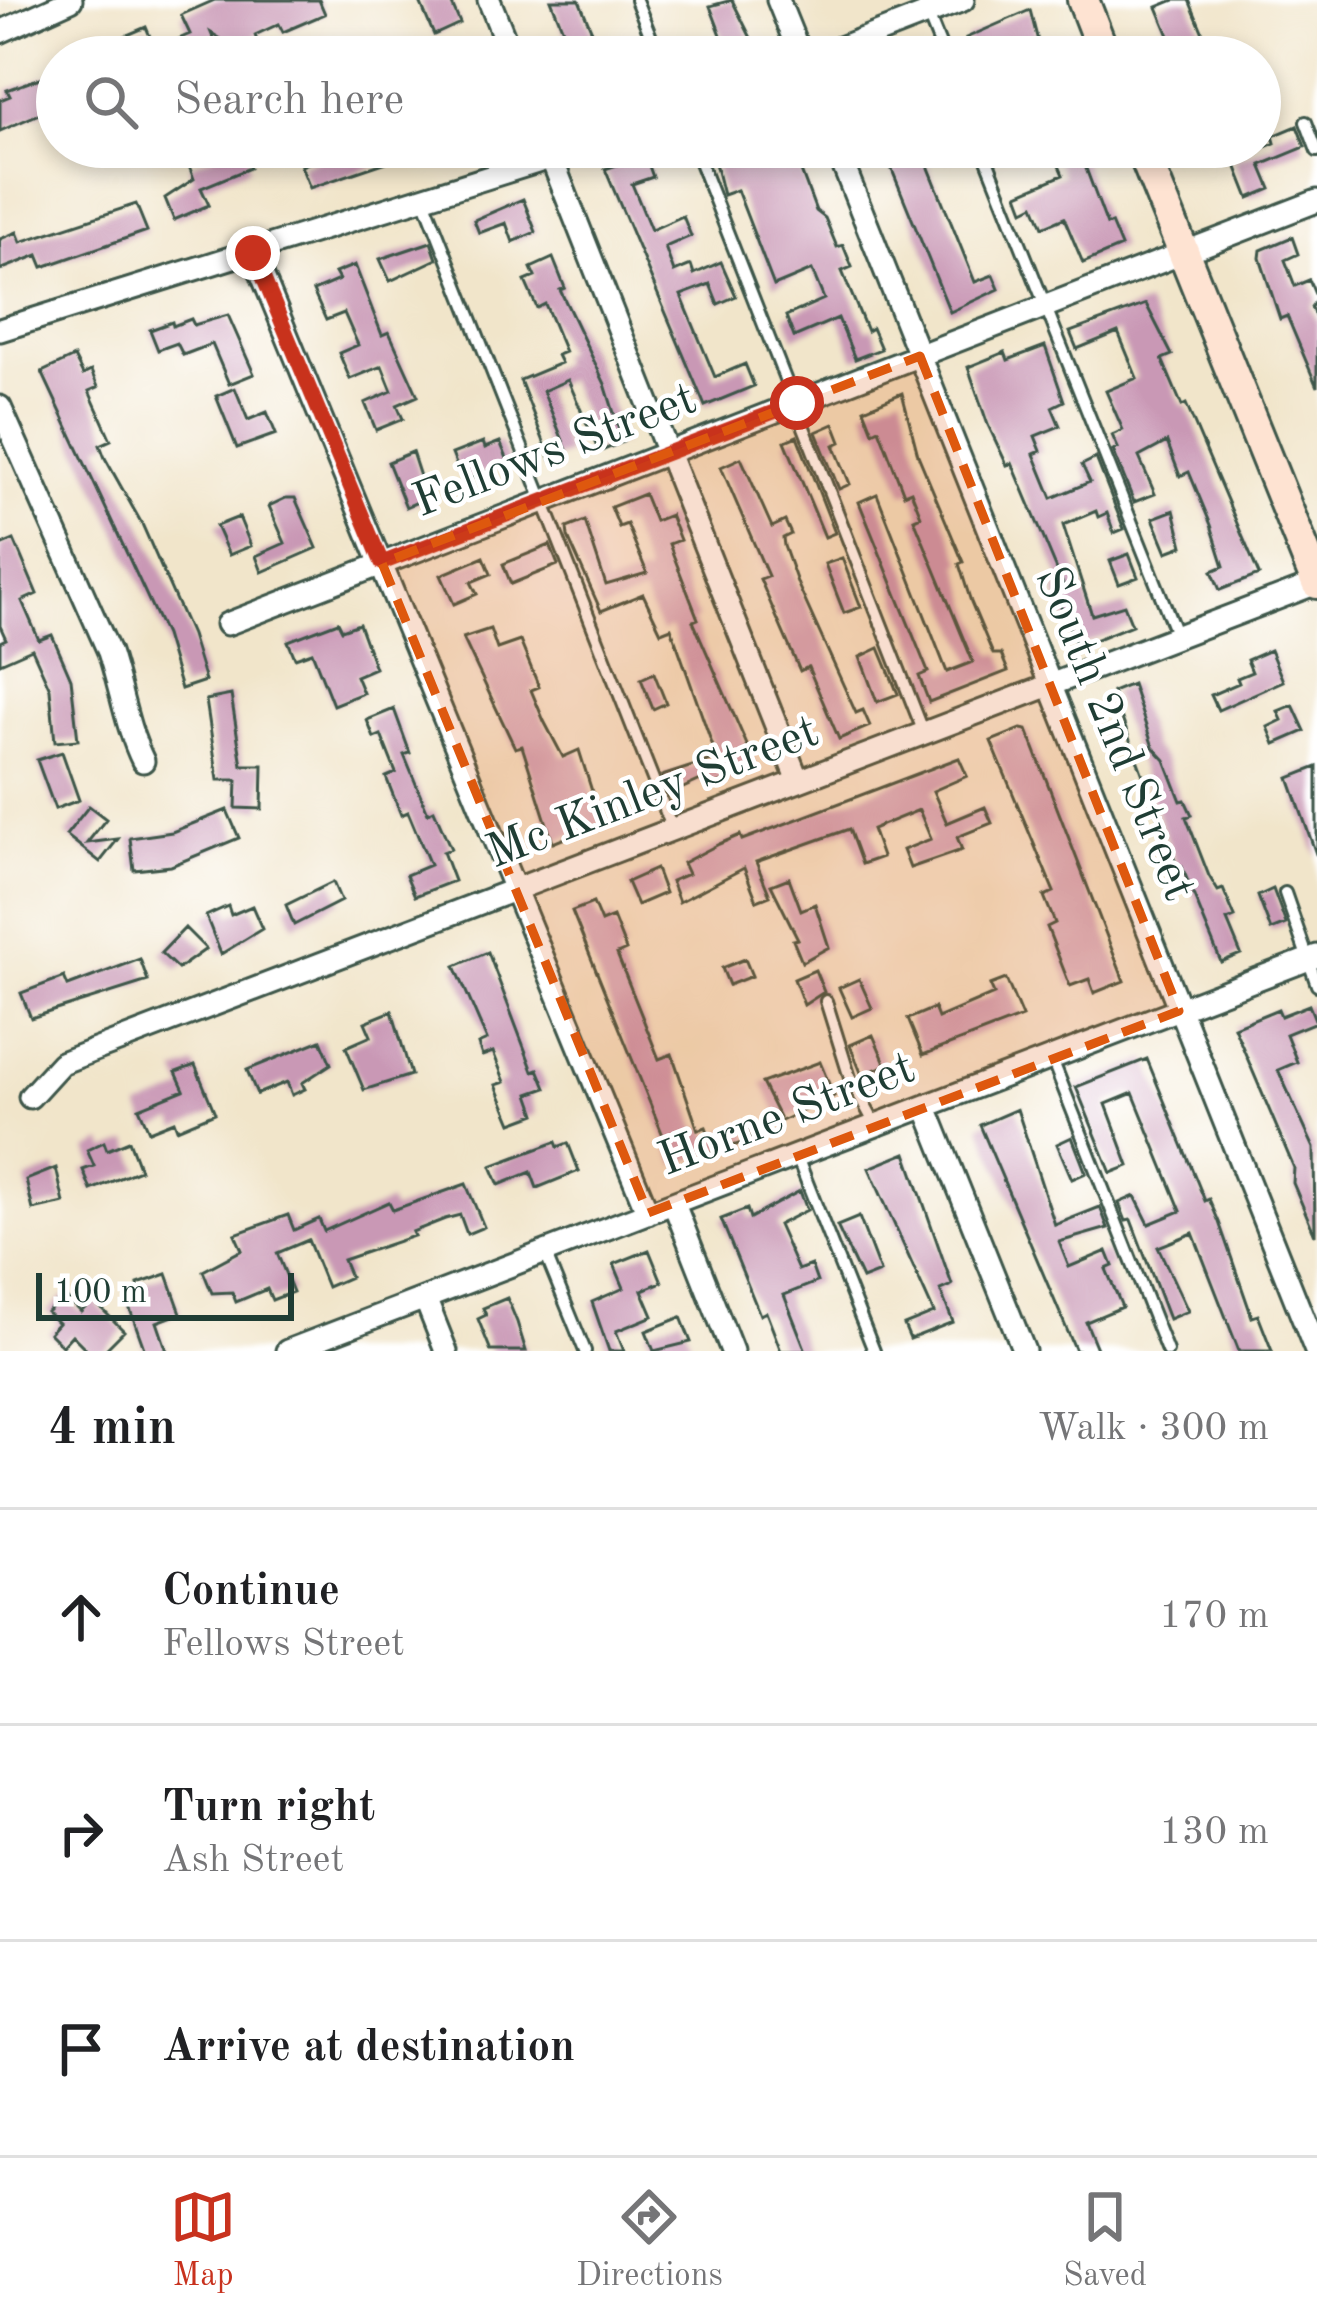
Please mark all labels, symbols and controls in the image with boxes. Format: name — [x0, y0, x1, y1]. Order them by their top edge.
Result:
search box — [36, 36, 1281, 168]
icon: search — [78, 69, 144, 135]
text: Search here — [174, 79, 404, 124]
route end — [226, 226, 280, 280]
street label: Fellows Street — [407, 375, 703, 527]
route start — [770, 376, 824, 430]
street label: South 2nd Street — [1025, 560, 1203, 908]
street label: Mc Kinley Street — [481, 708, 825, 878]
street label: Horne Street — [652, 1044, 922, 1186]
scale bar — [36, 1267, 294, 1320]
text: 100 m — [54, 1277, 147, 1310]
text: 4 min — [48, 1404, 176, 1455]
text: Walk · 300 m — [1038, 1409, 1269, 1448]
text: Continue — [162, 1570, 340, 1615]
icon: ahead — [48, 1584, 114, 1650]
text: 170 m — [1159, 1597, 1269, 1636]
text: Fellows Street — [162, 1625, 405, 1664]
text: Turn right — [162, 1786, 375, 1831]
icon: right — [48, 1800, 114, 1866]
text: 130 m — [1159, 1813, 1269, 1852]
text: Ash Street — [162, 1841, 344, 1880]
icon: arrive — [48, 2016, 114, 2082]
text: Arrive at destination — [162, 2026, 575, 2071]
tab: Map — [170, 2184, 236, 2297]
tab: Directions — [576, 2184, 723, 2297]
tab: Saved — [1063, 2184, 1147, 2297]

